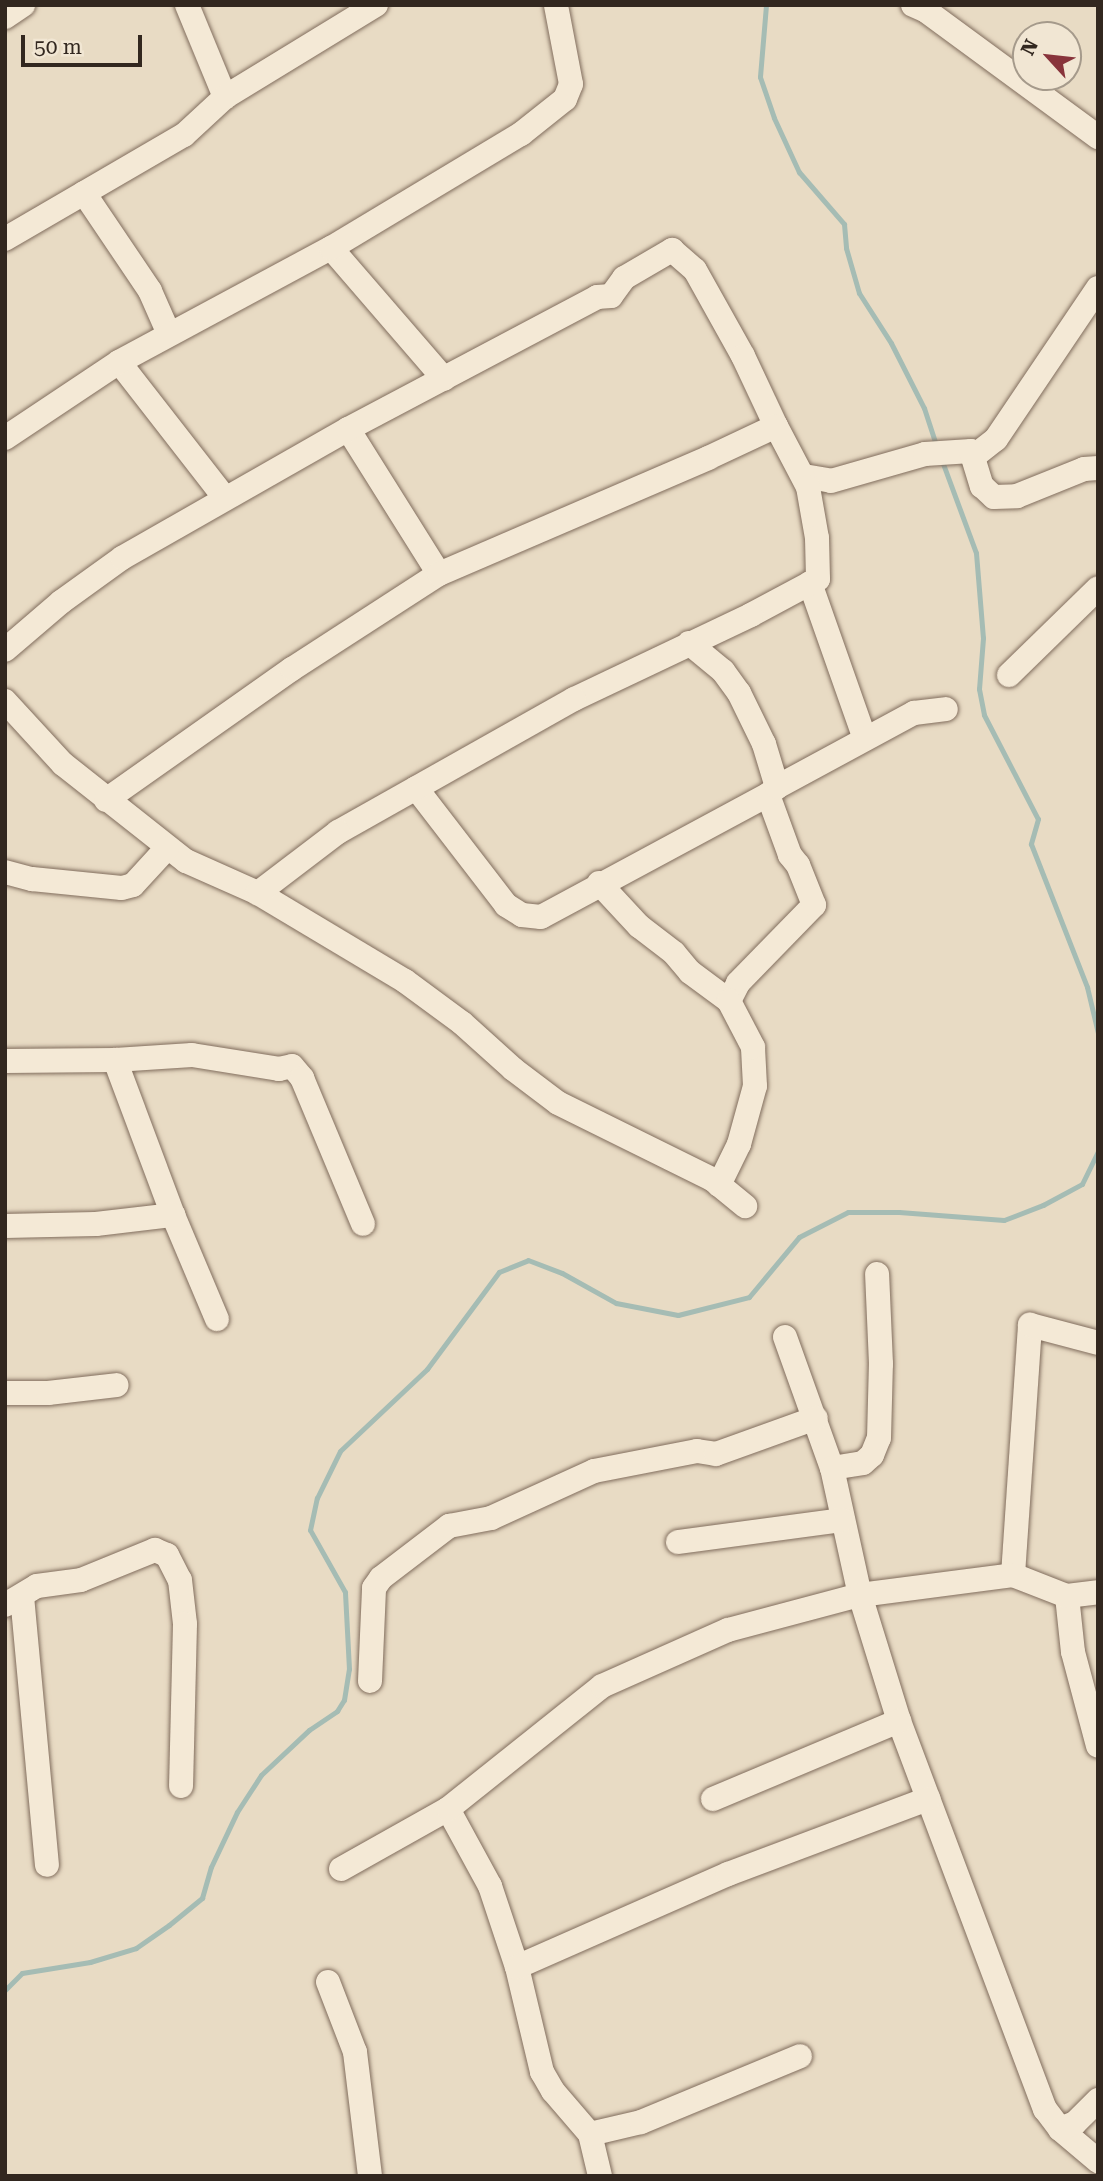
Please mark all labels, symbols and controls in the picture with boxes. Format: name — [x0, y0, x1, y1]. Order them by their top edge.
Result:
scale bar — [24, 21, 145, 65]
north arrow — [1012, 21, 1082, 91]
text: 50 m — [34, 35, 82, 59]
text: N — [1016, 35, 1043, 59]

